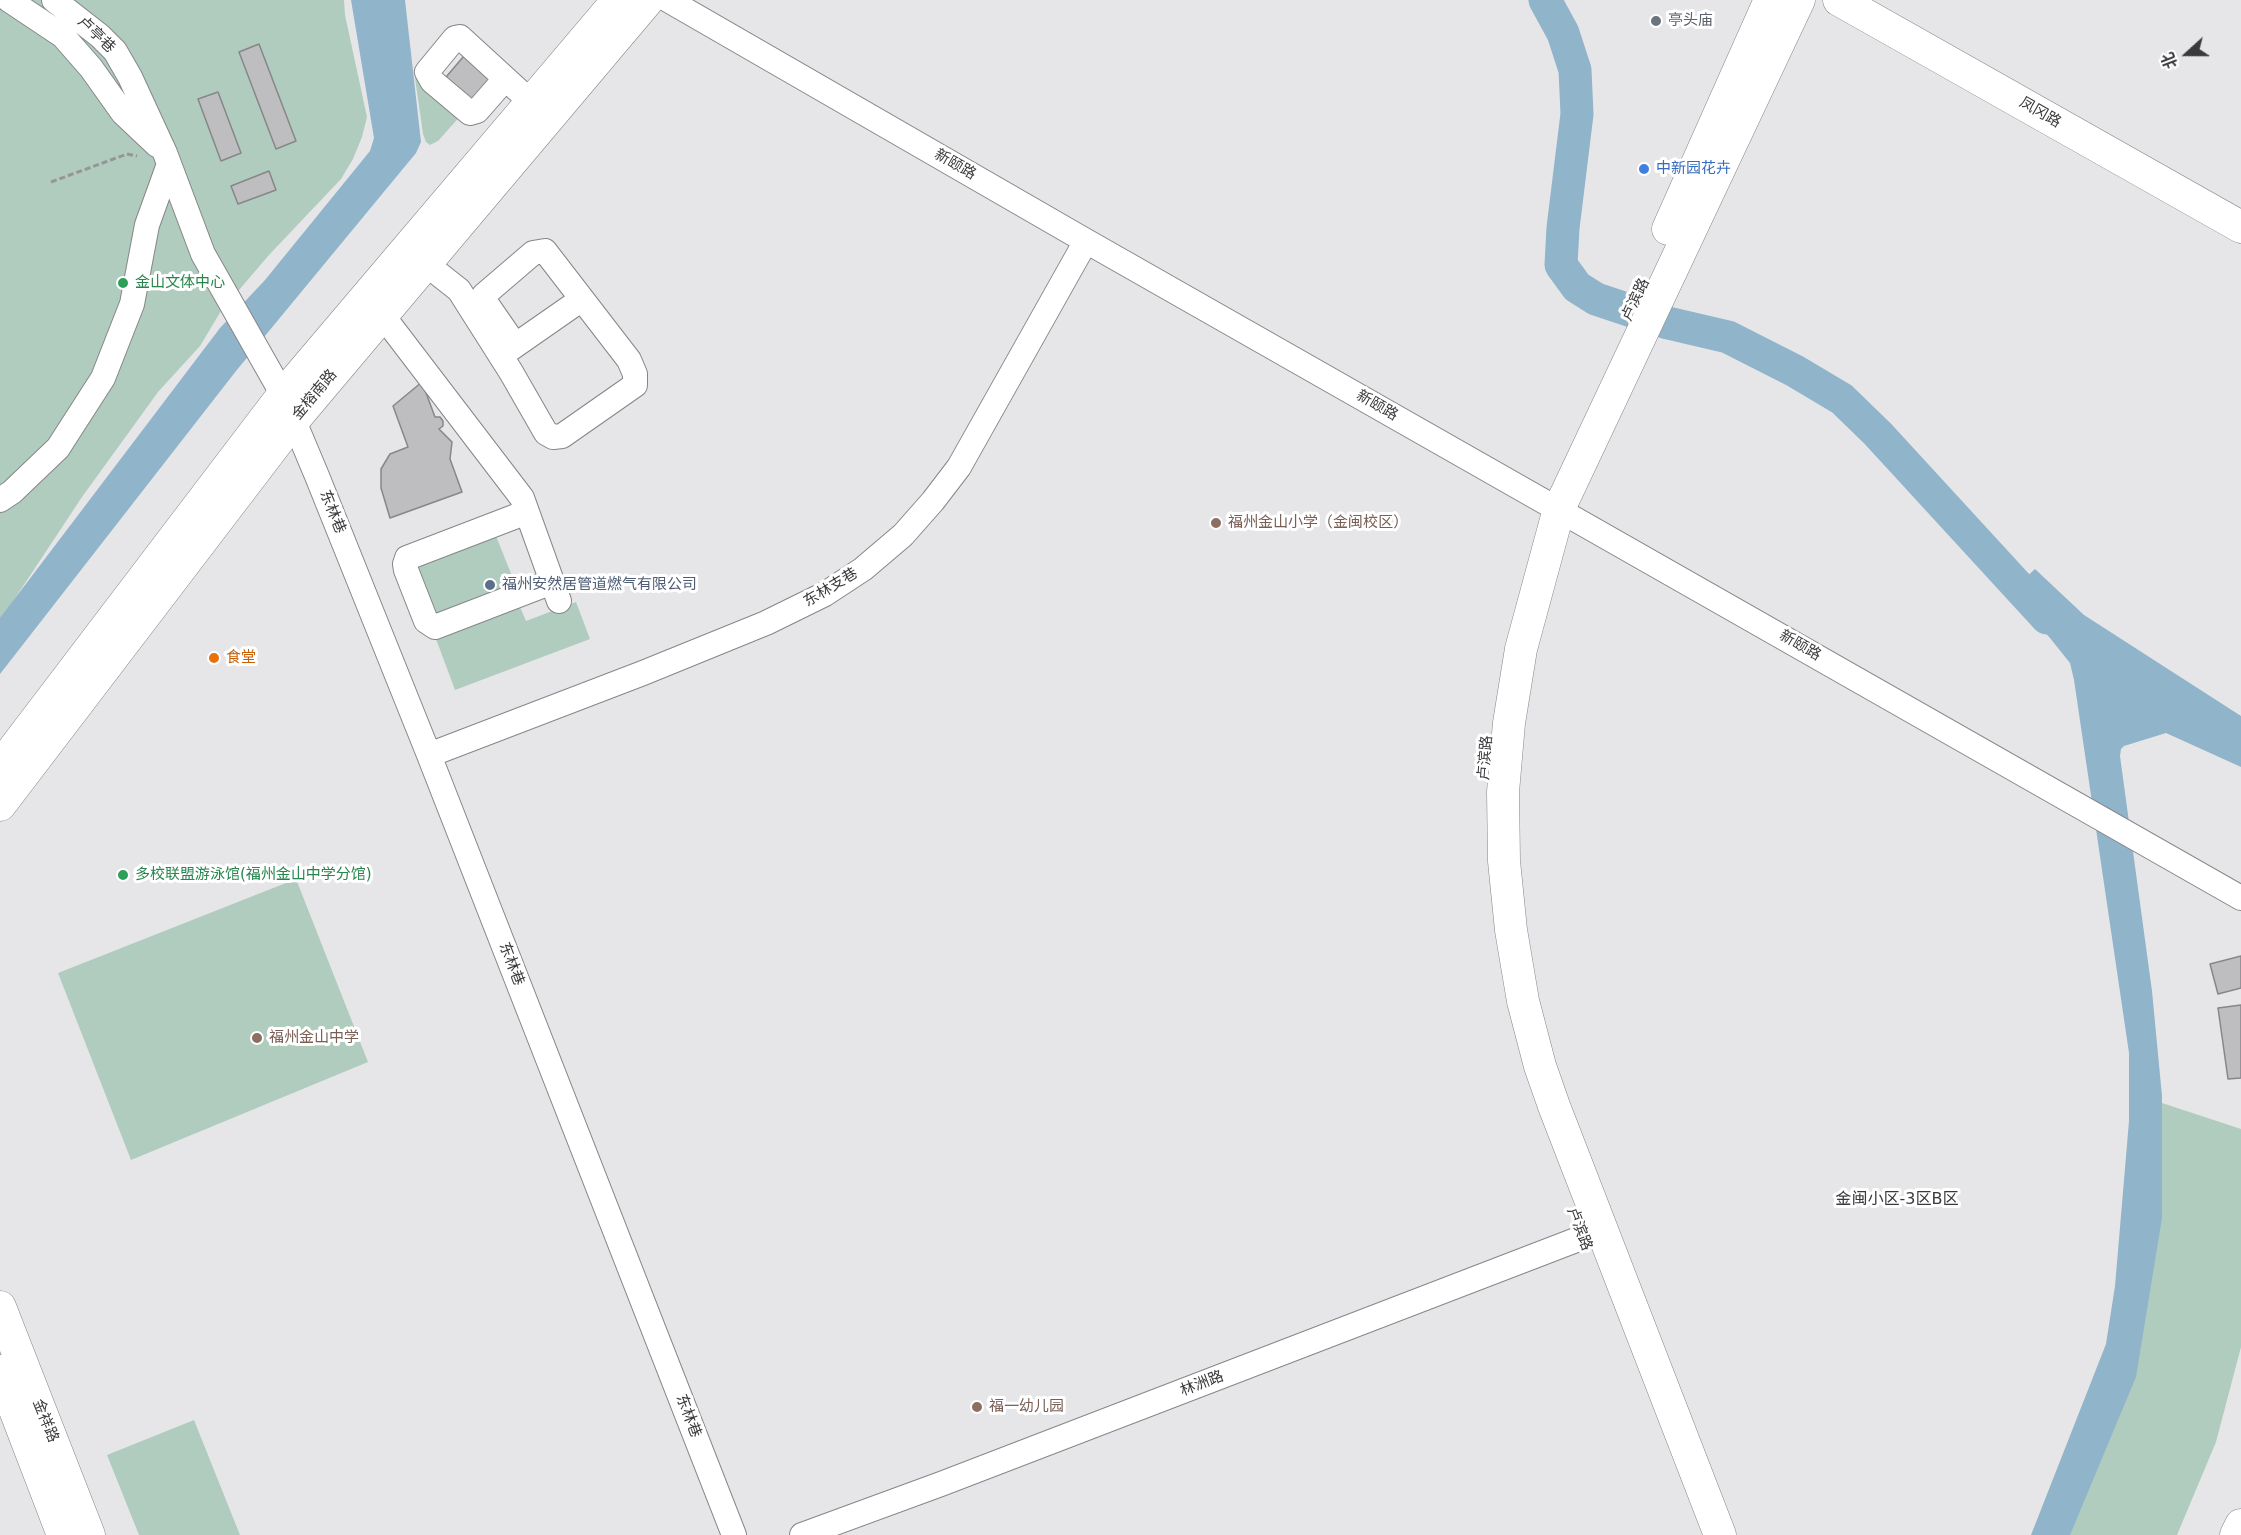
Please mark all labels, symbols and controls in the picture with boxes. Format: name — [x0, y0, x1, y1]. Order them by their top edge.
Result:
place label: 亭头庙 — [1668, 12, 1713, 30]
street label: 卢亭巷 — [74, 13, 118, 57]
marker: 亭头庙 — [1649, 14, 1663, 28]
north arrow — [2157, 24, 2217, 84]
text: 北 — [2158, 50, 2181, 72]
street label: 凤冈路 — [2016, 94, 2064, 132]
street label: 新颐路 — [931, 146, 979, 184]
place label: 中新园花卉 — [1656, 160, 1731, 178]
marker: 中新园花卉 — [1637, 162, 1651, 176]
place label: 金山文体中心 — [135, 274, 225, 292]
marker: 金山文体中心 — [116, 276, 130, 290]
street label: 卢滨路 — [1618, 276, 1654, 324]
street label: 金榕南路 — [289, 366, 341, 424]
street label: 新颐路 — [1353, 387, 1401, 425]
street label: 东林巷 — [315, 488, 349, 536]
place label: 福州金山小学（金闽校区） — [1228, 514, 1408, 532]
marker: 福州金山小学（金闽校区） — [1209, 516, 1223, 530]
street label: 东林支巷 — [801, 565, 861, 611]
place label: 福州安然居管道燃气有限公司 — [502, 576, 697, 594]
marker: 福州安然居管道燃气有限公司 — [483, 578, 497, 592]
street label: 新颐路 — [1776, 627, 1824, 665]
place label: 食堂 — [226, 649, 256, 667]
marker: 食堂 — [207, 651, 221, 665]
street label: 卢滨路 — [1475, 735, 1497, 781]
place label: 多校联盟游泳馆(福州金山中学分馆) — [135, 866, 372, 884]
marker: 多校联盟游泳馆(福州金山中学分馆) — [116, 868, 130, 882]
street label: 东林巷 — [495, 940, 527, 988]
place label: 福州金山中学 — [269, 1029, 359, 1047]
marker: 福州金山中学 — [250, 1031, 264, 1045]
district label: 金闽小区-3区B区 — [1836, 1190, 1958, 1210]
street label: 卢滨路 — [1563, 1205, 1595, 1253]
street label: 林洲路 — [1178, 1368, 1226, 1400]
street label: 东林巷 — [672, 1392, 704, 1440]
street label: 金祥路 — [28, 1397, 62, 1445]
place label: 福一幼儿园 — [989, 1398, 1064, 1416]
marker: 福一幼儿园 — [970, 1400, 984, 1414]

